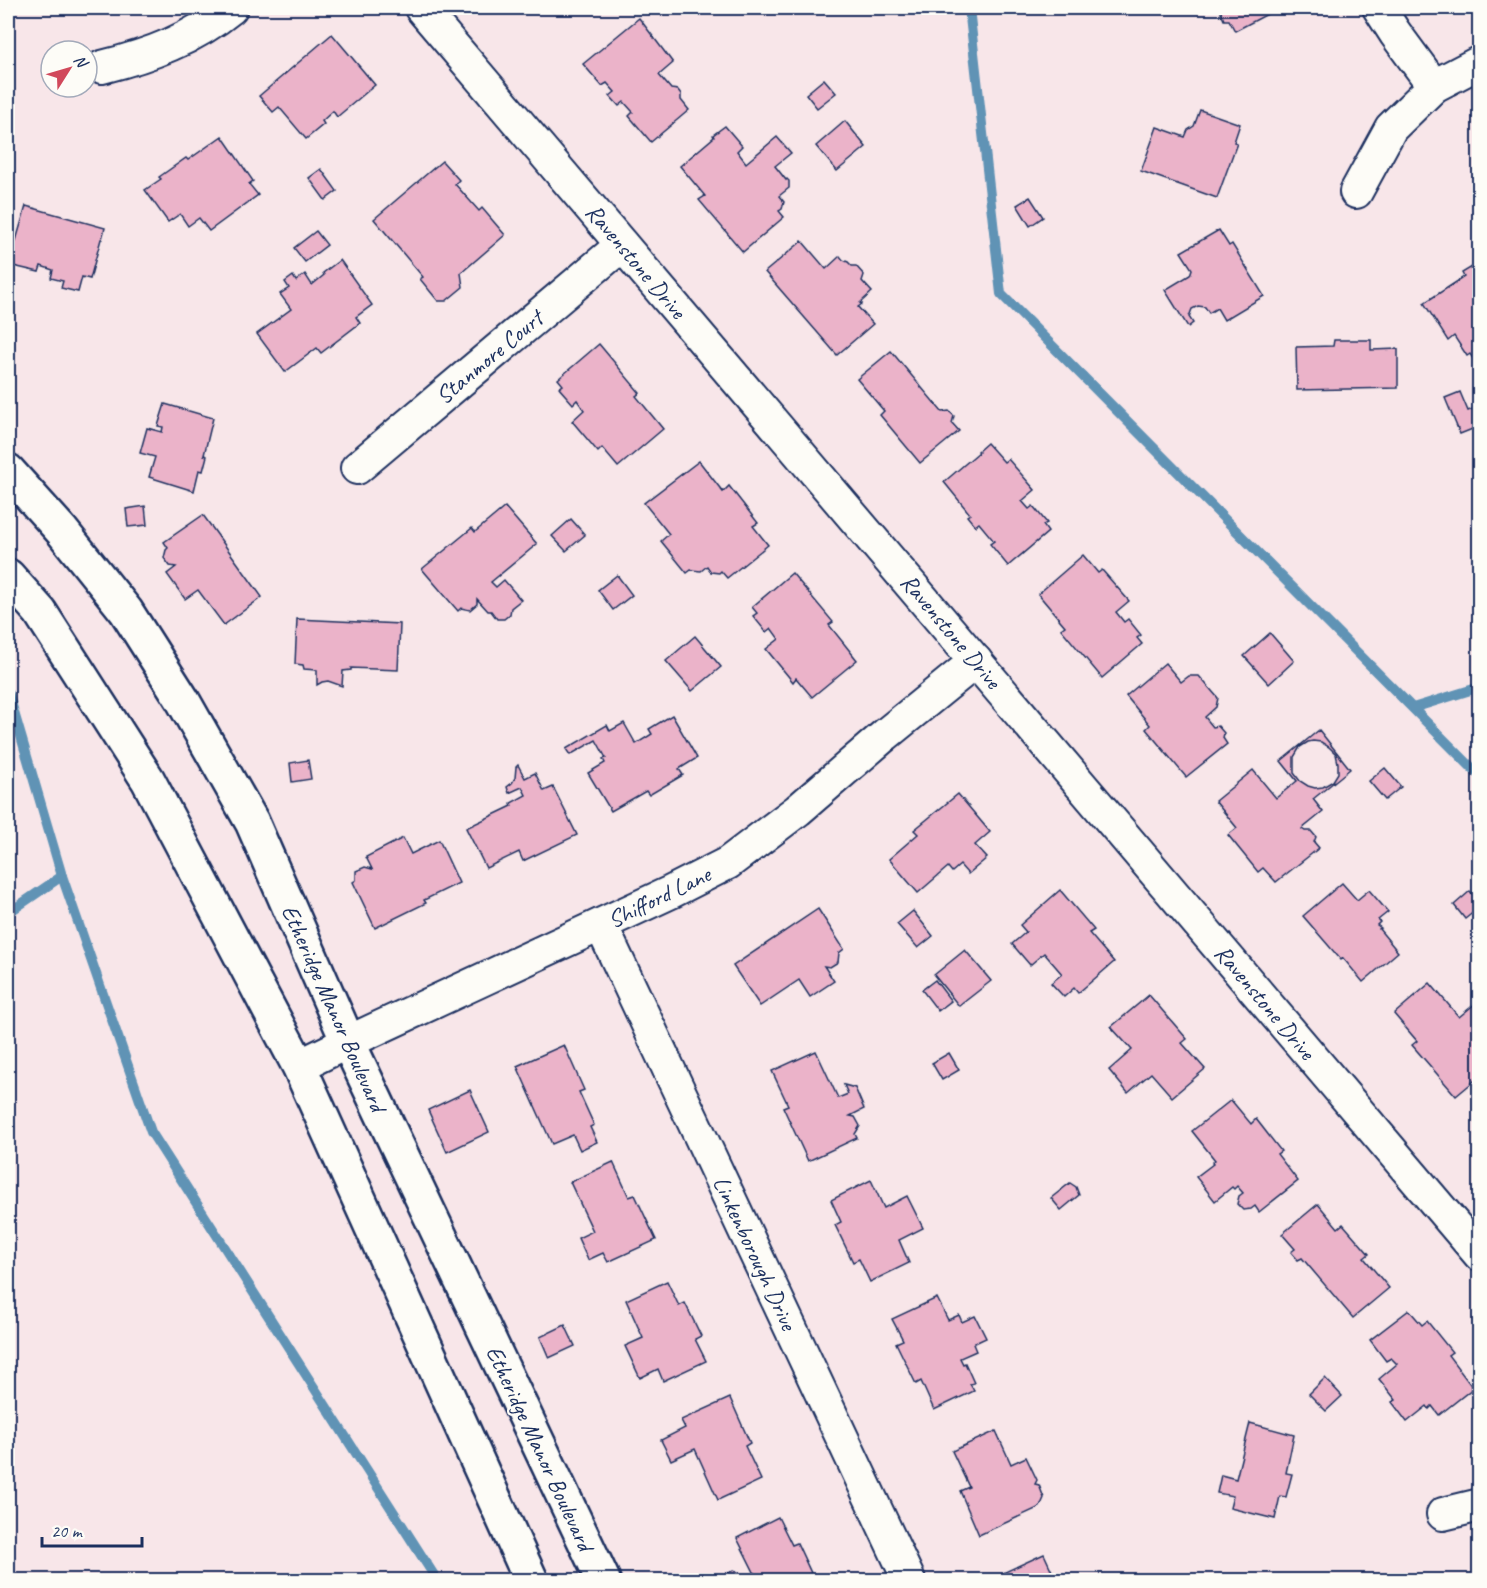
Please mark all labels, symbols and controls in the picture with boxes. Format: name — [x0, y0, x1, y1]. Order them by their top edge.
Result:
north arrow — [39, 39, 99, 99]
text: N — [69, 51, 93, 73]
street label: Ravenstone Drive — [579, 197, 694, 326]
street label: Stanmore Court — [429, 302, 551, 411]
street label: Ravenstone Drive — [894, 567, 1009, 696]
street label: Shifford Lane — [603, 858, 717, 935]
street label: Etheridge Manor Boulevard — [275, 900, 394, 1119]
street label: Ravenstone Drive — [1208, 938, 1323, 1067]
street label: Linkenborough Drive — [706, 1171, 805, 1337]
street label: Etheridge Manor Boulevard — [479, 1341, 602, 1559]
scale bar — [42, 1510, 142, 1548]
text: 20 m — [51, 1520, 84, 1542]

